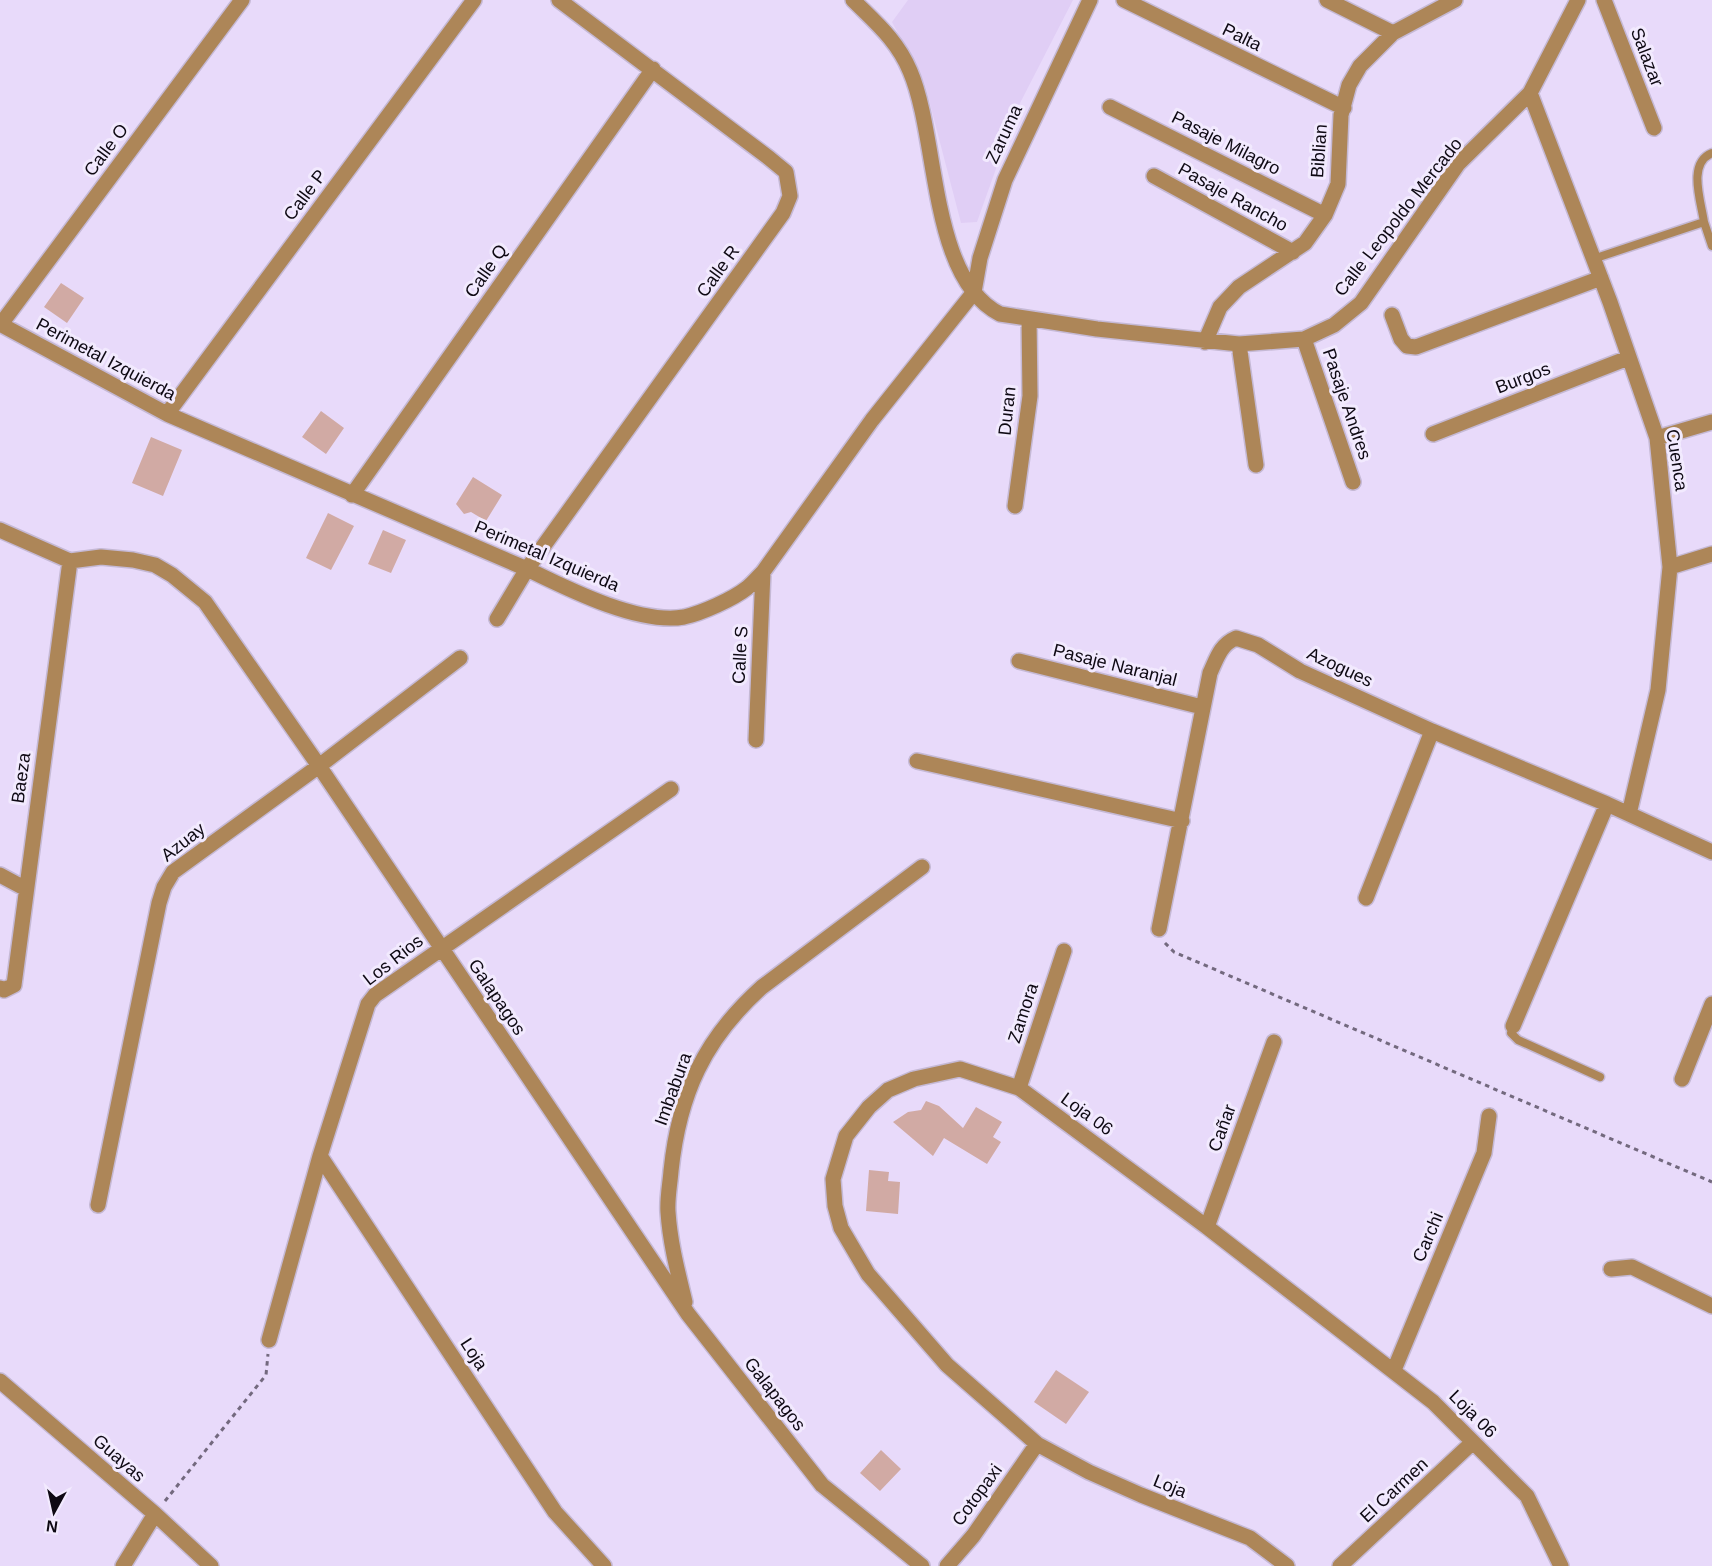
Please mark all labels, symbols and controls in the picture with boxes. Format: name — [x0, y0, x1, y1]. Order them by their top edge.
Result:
street label: Palta — [1219, 19, 1266, 55]
street label: Salazar — [1627, 25, 1667, 89]
street label: Zaruma — [982, 101, 1027, 166]
street label: Pasaje Milagro — [1168, 107, 1284, 179]
street label: Calle O — [80, 120, 132, 180]
street label: Biblian — [1307, 123, 1331, 179]
street label: Calle Leopoldo Mercado — [1330, 134, 1466, 300]
street label: Pasaje Rancho — [1175, 159, 1291, 235]
street label: Calle P — [280, 166, 330, 224]
street label: Calle Q — [461, 241, 511, 301]
street label: Calle R — [693, 241, 743, 301]
street label: Perimetal Izquierda — [33, 314, 180, 405]
street label: Pasaje Andres — [1319, 346, 1375, 462]
street label: Burgos — [1493, 358, 1553, 398]
street label: Duran — [994, 386, 1020, 436]
street label: Cuenca — [1662, 428, 1692, 493]
street label: Perimetal Izquierda — [472, 516, 623, 596]
street label: Calle S — [728, 626, 752, 684]
street label: Pasaje Naranjal — [1051, 640, 1179, 690]
street label: Azogues — [1304, 643, 1376, 691]
street label: Baeza — [8, 750, 35, 805]
street label: Azuay — [157, 819, 209, 865]
street label: Los Rios — [359, 931, 427, 989]
street label: Galapagos — [464, 955, 530, 1039]
street label: Zamora — [1004, 979, 1042, 1046]
street label: Imbabura — [651, 1049, 696, 1128]
street label: Loja 06 — [1057, 1089, 1117, 1139]
street label: Cañar — [1204, 1102, 1240, 1154]
street label: Carchi — [1409, 1209, 1447, 1265]
street label: Loja — [456, 1334, 492, 1375]
street label: Galapagos — [740, 1354, 810, 1434]
street label: Loja 06 — [1445, 1386, 1501, 1442]
street label: Guayas — [89, 1430, 149, 1486]
street label: El Carmen — [1356, 1454, 1432, 1526]
street label: Cotopaxi — [948, 1460, 1006, 1530]
street label: Loja — [1150, 1470, 1190, 1502]
north arrow — [24, 1482, 84, 1542]
text: N — [45, 1517, 59, 1536]

